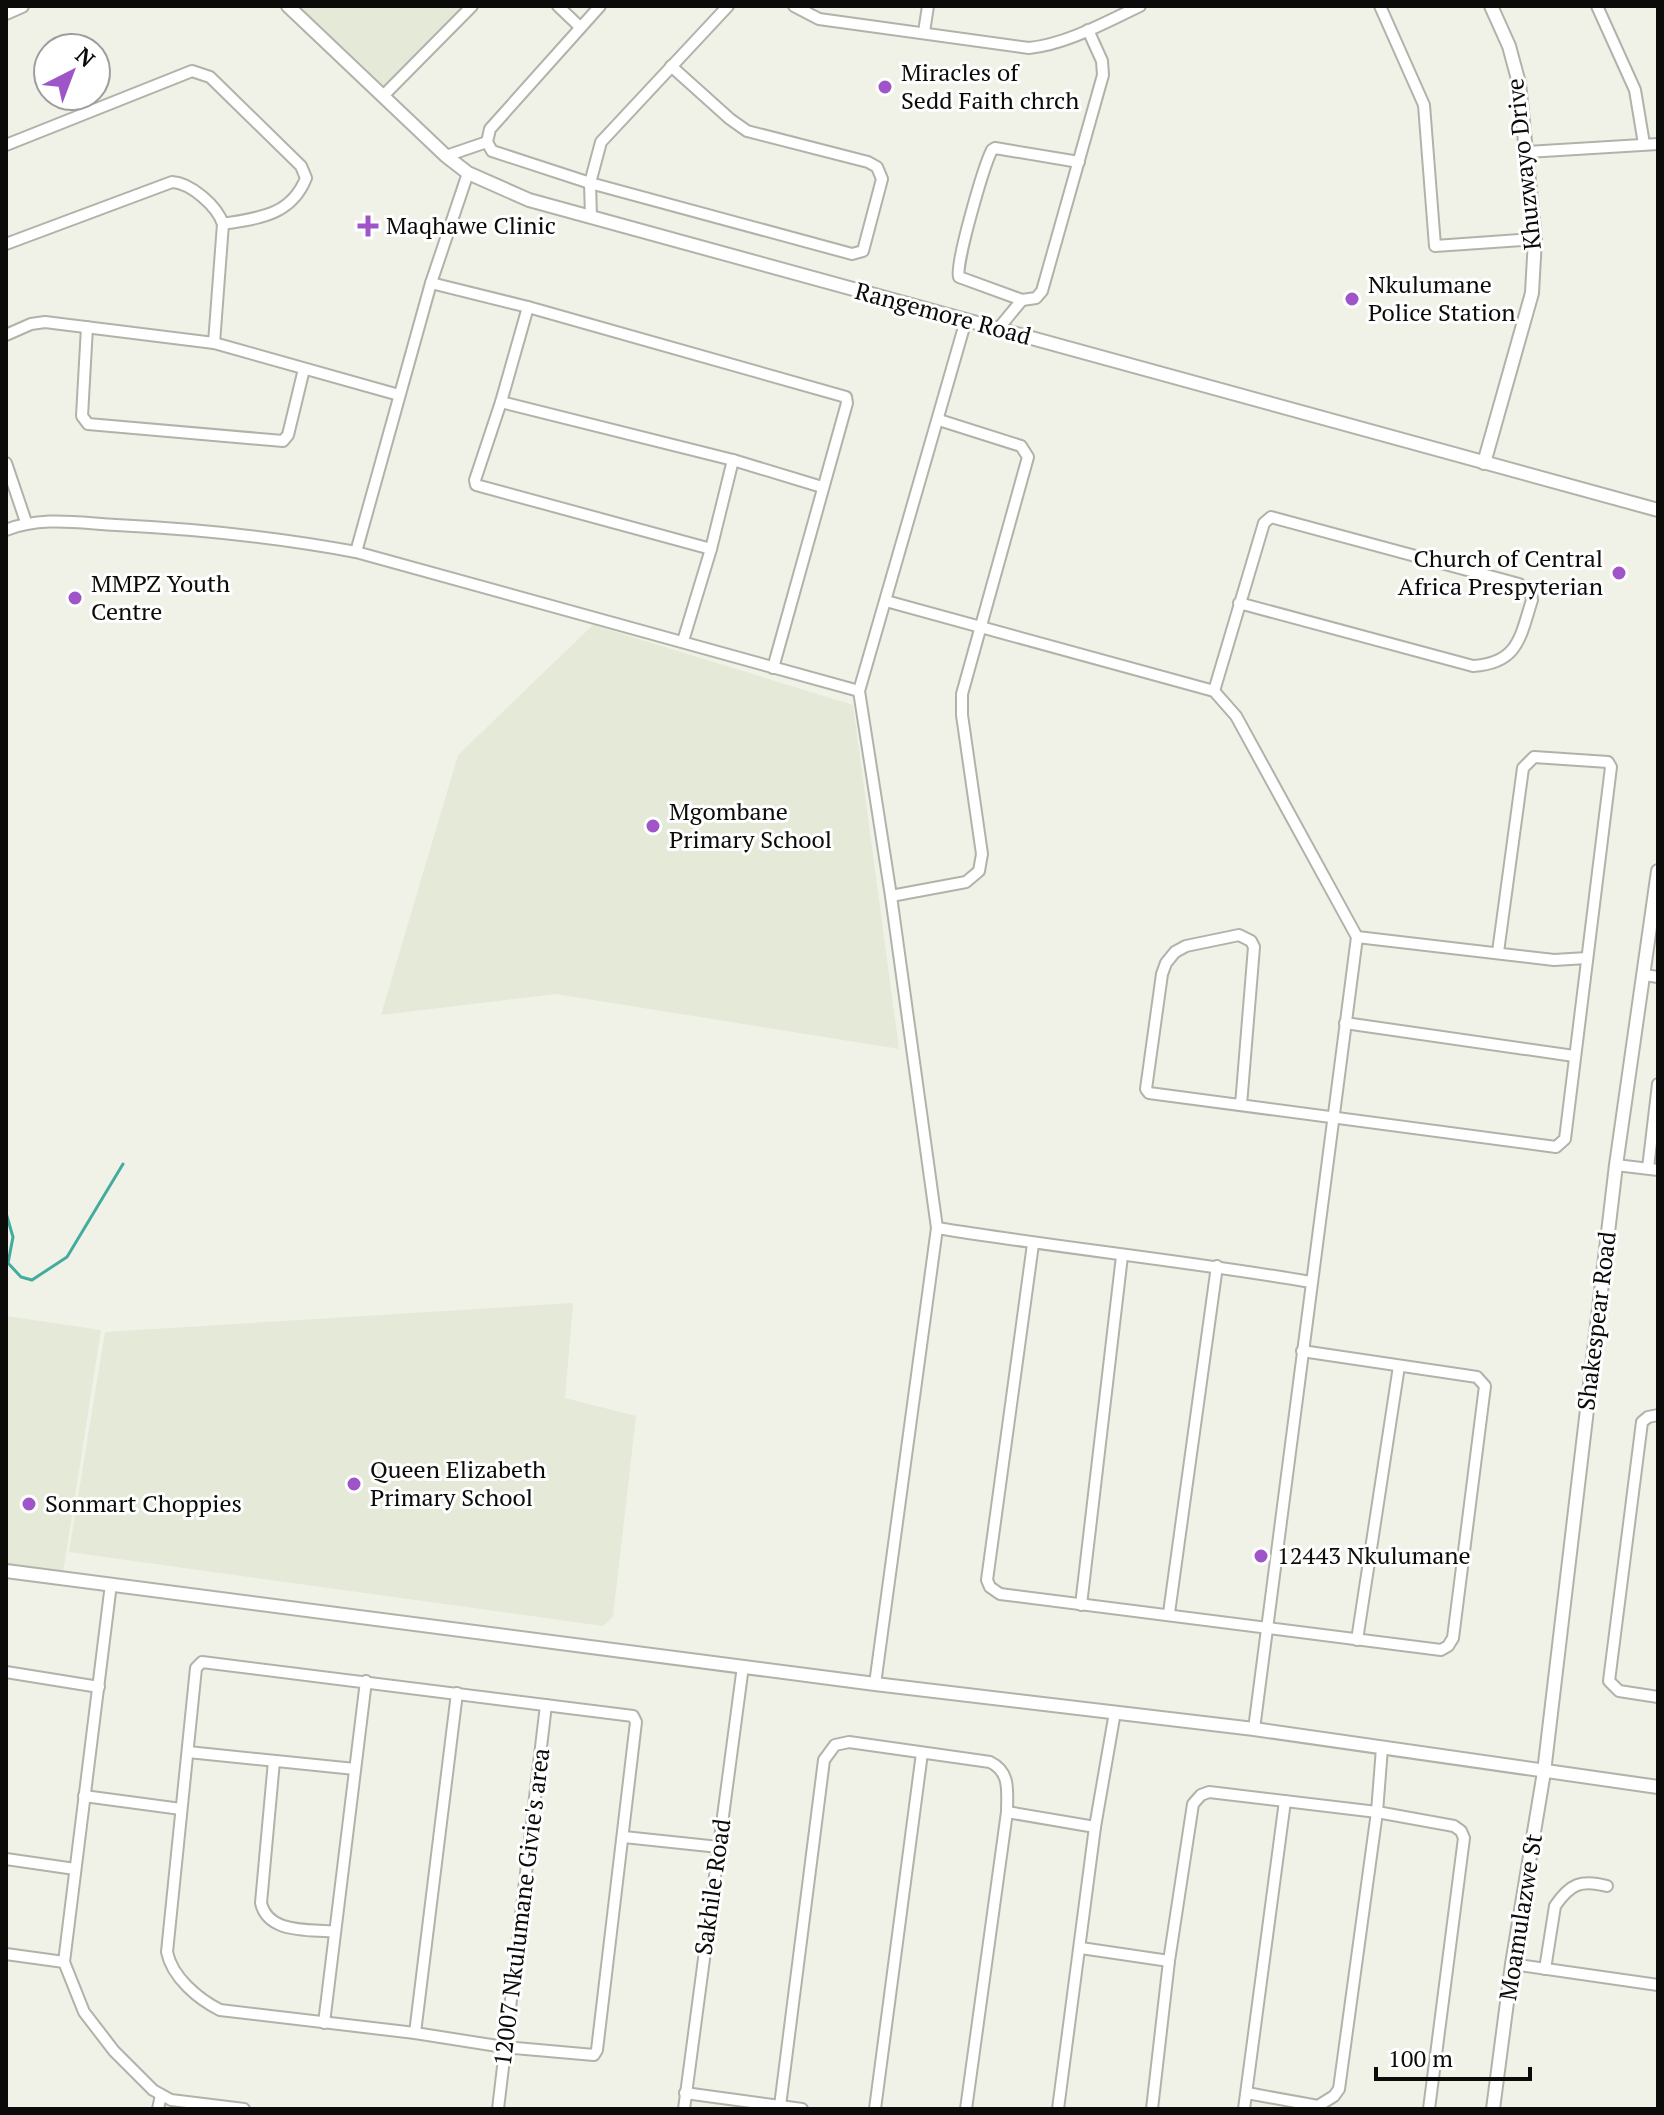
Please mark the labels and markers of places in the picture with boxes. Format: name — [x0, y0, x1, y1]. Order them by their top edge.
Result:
place label: Miracles of Sedd Faith chrch — [901, 56, 1079, 116]
marker: Miracles of Sedd Faith chrch — [876, 78, 894, 96]
place label: Maqhawe Clinic — [386, 209, 556, 241]
marker: Maqhawe Clinic — [357, 215, 379, 237]
place label: Nkulumane Police Station — [1368, 268, 1516, 328]
marker: Nkulumane Police Station — [1343, 290, 1361, 308]
place label: Church of Central Africa Prespyterian — [1398, 542, 1603, 602]
marker: Church of Central Africa Prespyterian — [1610, 564, 1628, 582]
place label: MMPZ Youth Centre — [91, 567, 230, 627]
marker: MMPZ Youth Centre — [66, 589, 84, 607]
place label: Mgombane Primary School — [669, 795, 832, 855]
marker: Mgombane Primary School — [644, 817, 662, 835]
place label: Queen Elizabeth Primary School — [370, 1453, 546, 1513]
marker: Queen Elizabeth Primary School — [345, 1475, 363, 1493]
place label: Sonmart Choppies — [45, 1487, 242, 1519]
marker: Sonmart Choppies — [20, 1495, 38, 1513]
place label: 12443 Nkulumane — [1277, 1539, 1471, 1571]
marker: 12443 Nkulumane — [1252, 1547, 1270, 1565]

